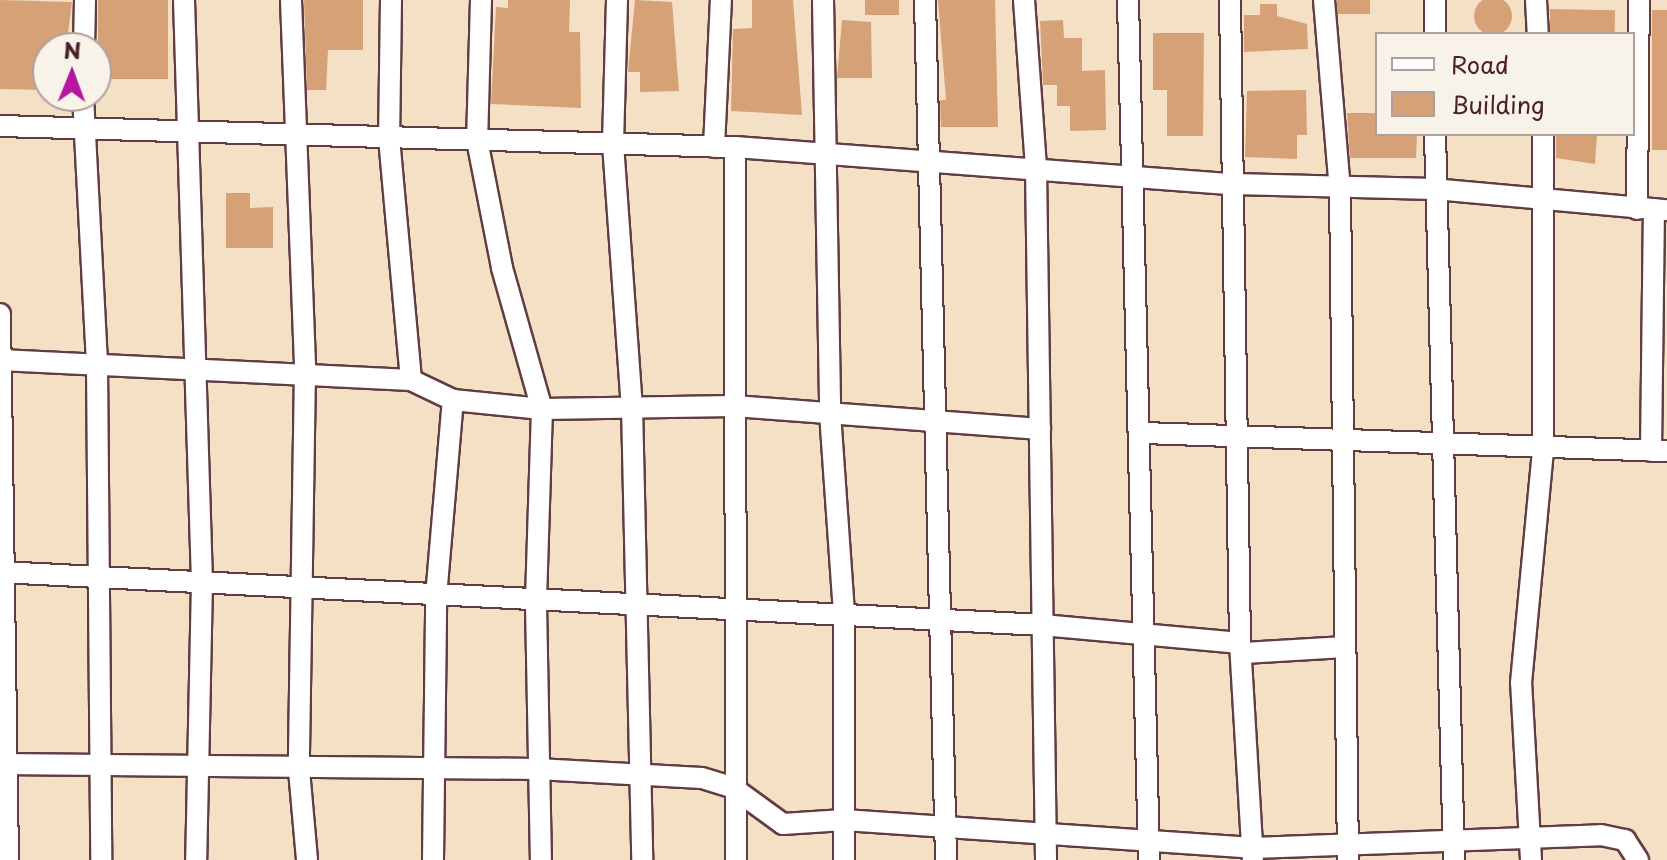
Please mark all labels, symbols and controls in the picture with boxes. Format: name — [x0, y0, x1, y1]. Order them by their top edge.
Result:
north arrow — [32, 32, 112, 112]
legend — [1375, 32, 1635, 136]
text: N — [63, 33, 81, 66]
text: Road — [1451, 46, 1509, 82]
text: Building — [1451, 86, 1545, 122]

